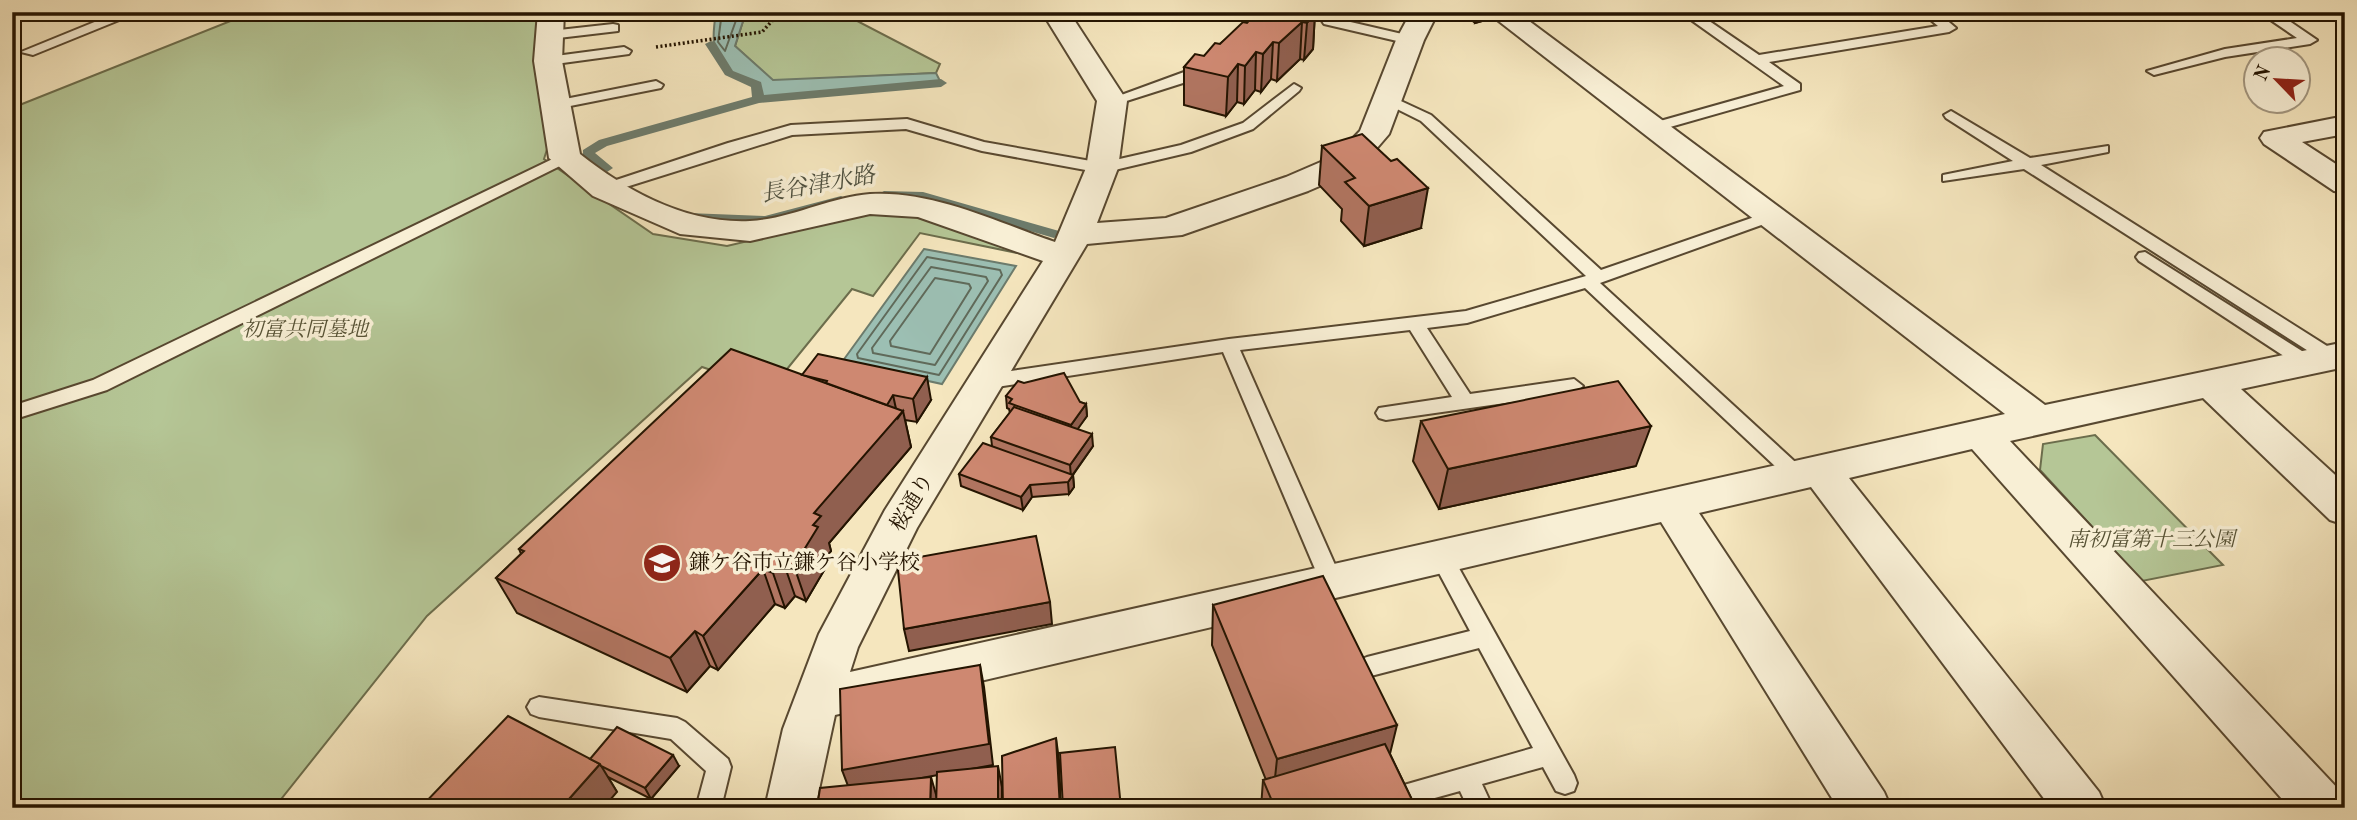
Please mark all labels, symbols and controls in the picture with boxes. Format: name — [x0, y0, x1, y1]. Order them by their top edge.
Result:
north arrow — [2242, 46, 2312, 116]
text: N — [2252, 63, 2276, 84]
water label: 長谷津水路 — [759, 161, 879, 206]
park label: 初富共同墓地 — [242, 318, 370, 341]
street label: 桜通り — [886, 470, 938, 535]
park label: 南初富第十三公園 — [2067, 528, 2238, 551]
school or university icon: 鎌ケ谷市立鎌ケ谷小学校 — [641, 542, 683, 584]
place label: 鎌ケ谷市立鎌ケ谷小学校 — [689, 551, 920, 574]

